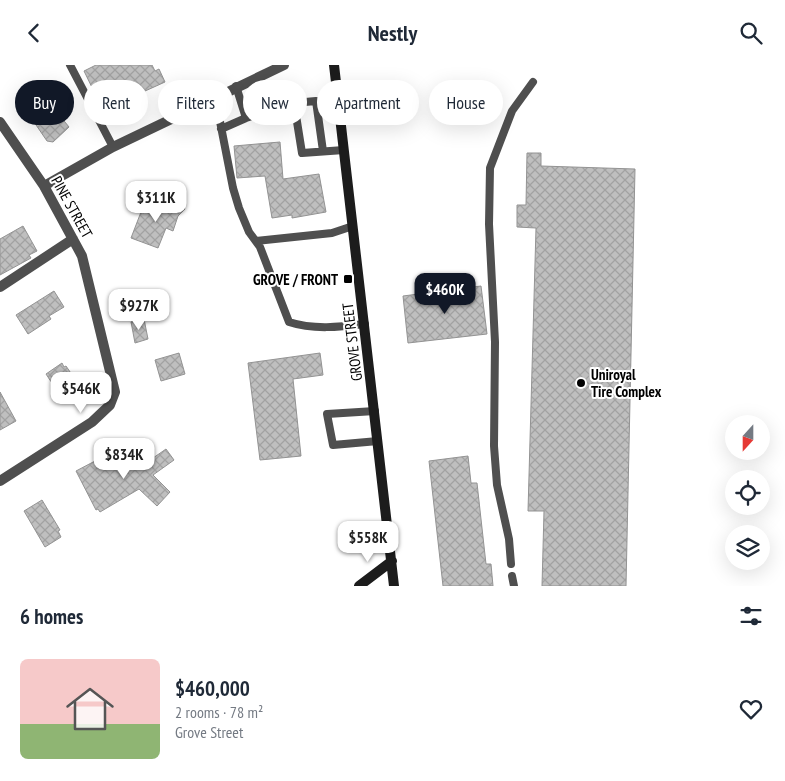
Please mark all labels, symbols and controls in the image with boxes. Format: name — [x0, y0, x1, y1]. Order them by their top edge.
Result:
icon: back — [20, 19, 48, 47]
text: Nestly — [368, 19, 417, 47]
icon: search — [737, 19, 765, 47]
chip: Buy — [15, 80, 74, 125]
chip: Rent — [84, 80, 148, 125]
chip: Filters — [158, 80, 233, 125]
chip: New — [243, 80, 307, 125]
chip: Apartment — [317, 80, 419, 125]
chip: House — [429, 80, 503, 125]
street label: PINE STREET — [47, 173, 97, 242]
pin: $311K — [121, 181, 191, 223]
text: $311K — [137, 187, 175, 207]
place label: GROVE / FRONT — [253, 270, 338, 289]
marker: GROVE / FRONT — [342, 273, 354, 285]
pin: $460K — [410, 273, 480, 315]
text: $460K — [426, 279, 464, 299]
pin: $927K — [104, 289, 174, 331]
text: $927K — [120, 295, 158, 315]
street label: GROVE STREET — [338, 302, 366, 382]
place label: Uniroyal Tire Complex — [591, 365, 662, 401]
pin: $546K — [46, 371, 116, 414]
marker: Uniroyal Tire Complex — [575, 377, 587, 389]
text: $546K — [62, 378, 100, 398]
north arrow — [725, 415, 770, 460]
map controls — [725, 415, 770, 570]
pin: $834K — [89, 437, 159, 480]
text: $834K — [105, 444, 143, 464]
button: locate — [725, 470, 770, 515]
pin: $558K — [333, 521, 403, 563]
button: layers — [725, 525, 770, 570]
text: $558K — [349, 527, 387, 547]
icon: filters — [737, 602, 765, 630]
text: 6 homes — [20, 603, 83, 630]
text: $460,000 — [175, 675, 250, 702]
icon: home — [60, 679, 120, 739]
icon: heart — [737, 695, 765, 723]
text: 2 rooms · 78 m² — [175, 702, 263, 722]
text: Grove Street — [175, 722, 243, 742]

